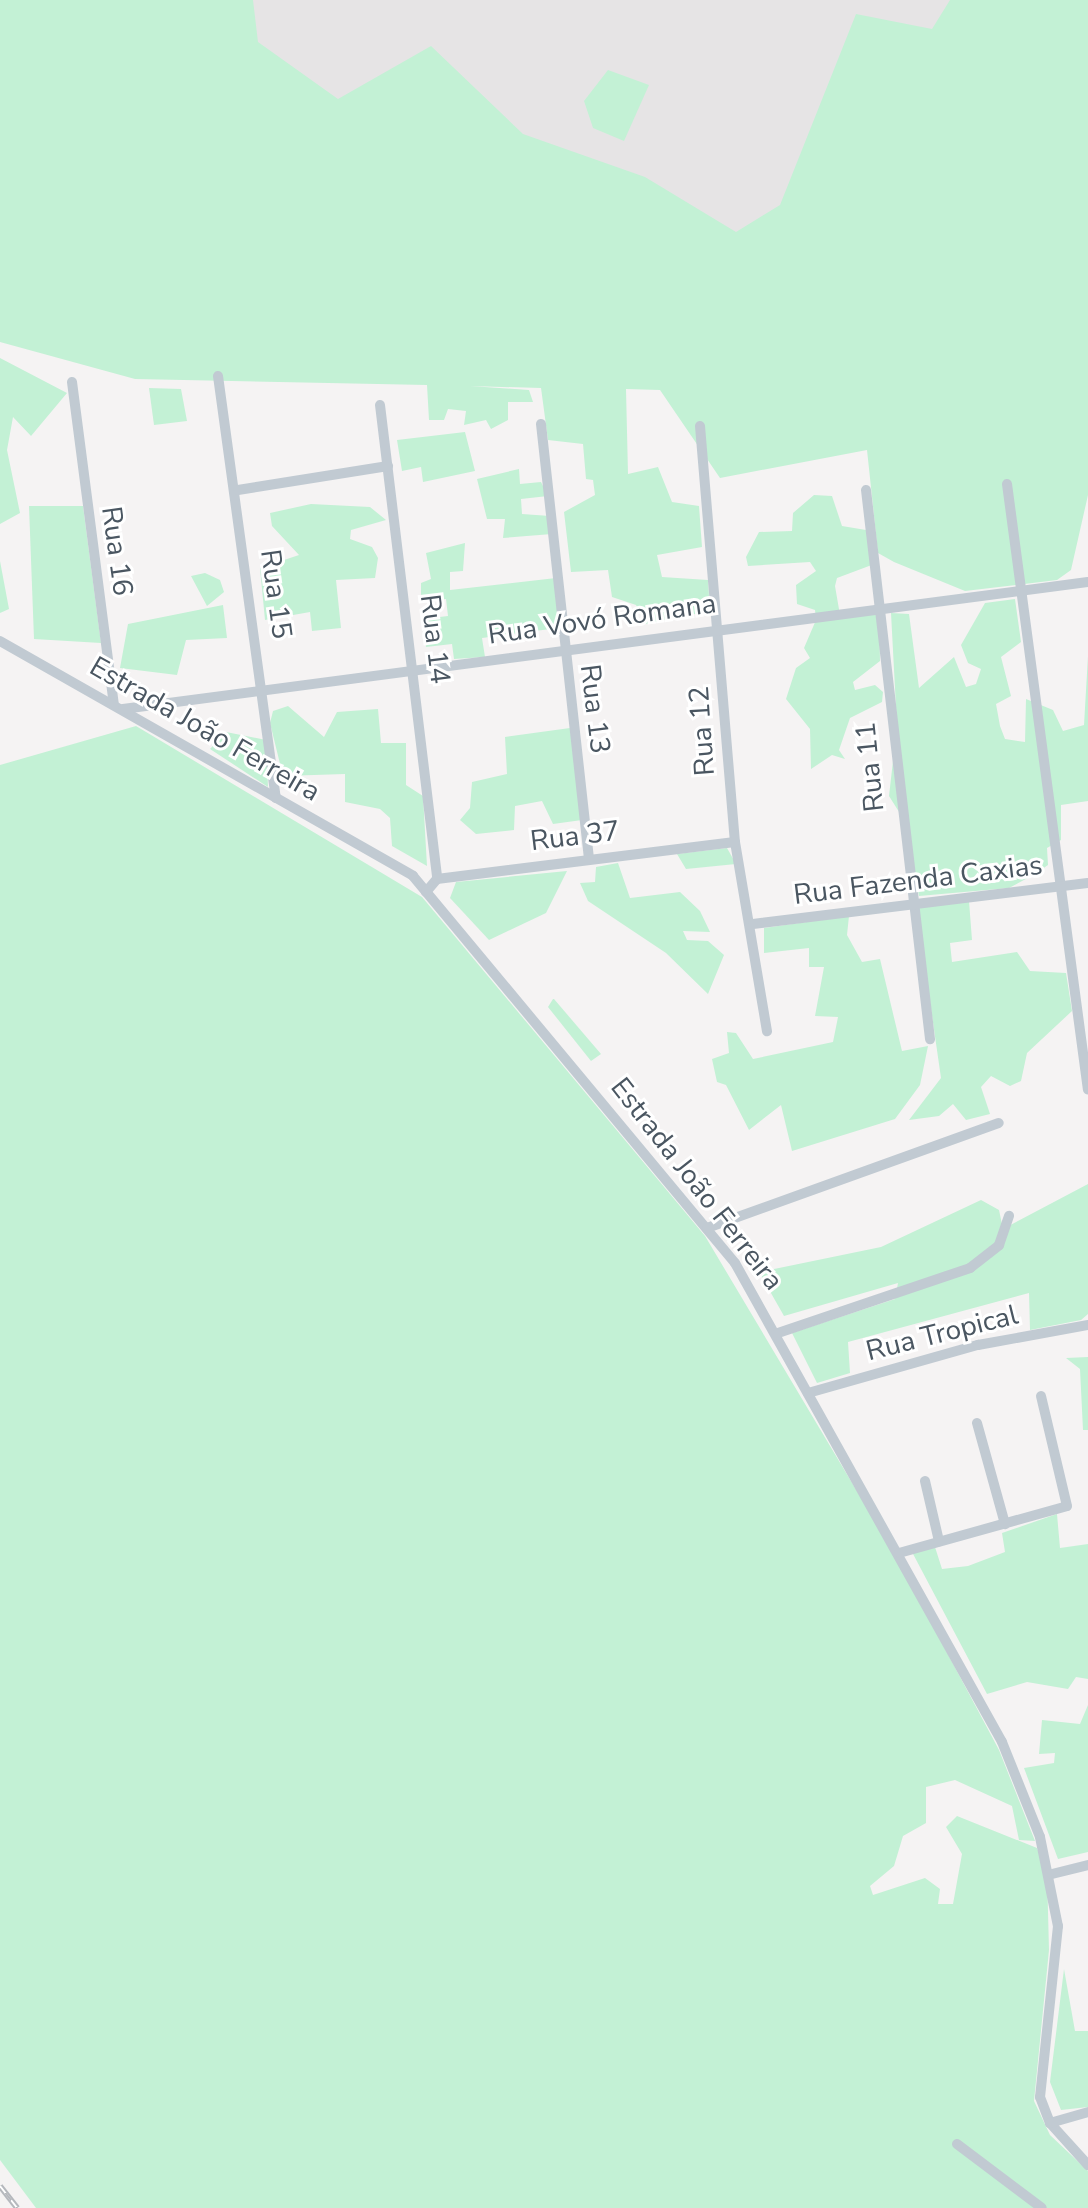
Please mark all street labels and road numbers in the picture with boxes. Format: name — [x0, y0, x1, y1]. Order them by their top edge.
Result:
street label: Rua 16 — [94, 504, 140, 598]
street label: Rua 15 — [253, 547, 299, 641]
street label: Rua Vovó Romana — [486, 586, 718, 652]
street label: Rua 14 — [413, 592, 457, 686]
street label: Estrada João Ferreira — [84, 649, 326, 809]
street label: Rua 13 — [573, 662, 617, 756]
street label: Rua 12 — [682, 685, 722, 777]
street label: Rua 11 — [849, 720, 891, 814]
street label: Rua 37 — [528, 814, 622, 858]
street label: Rua Fazenda Caxias — [792, 848, 1044, 912]
street label: Estrada João Ferreira — [604, 1071, 790, 1297]
street label: Rua Tropical — [863, 1298, 1021, 1368]

